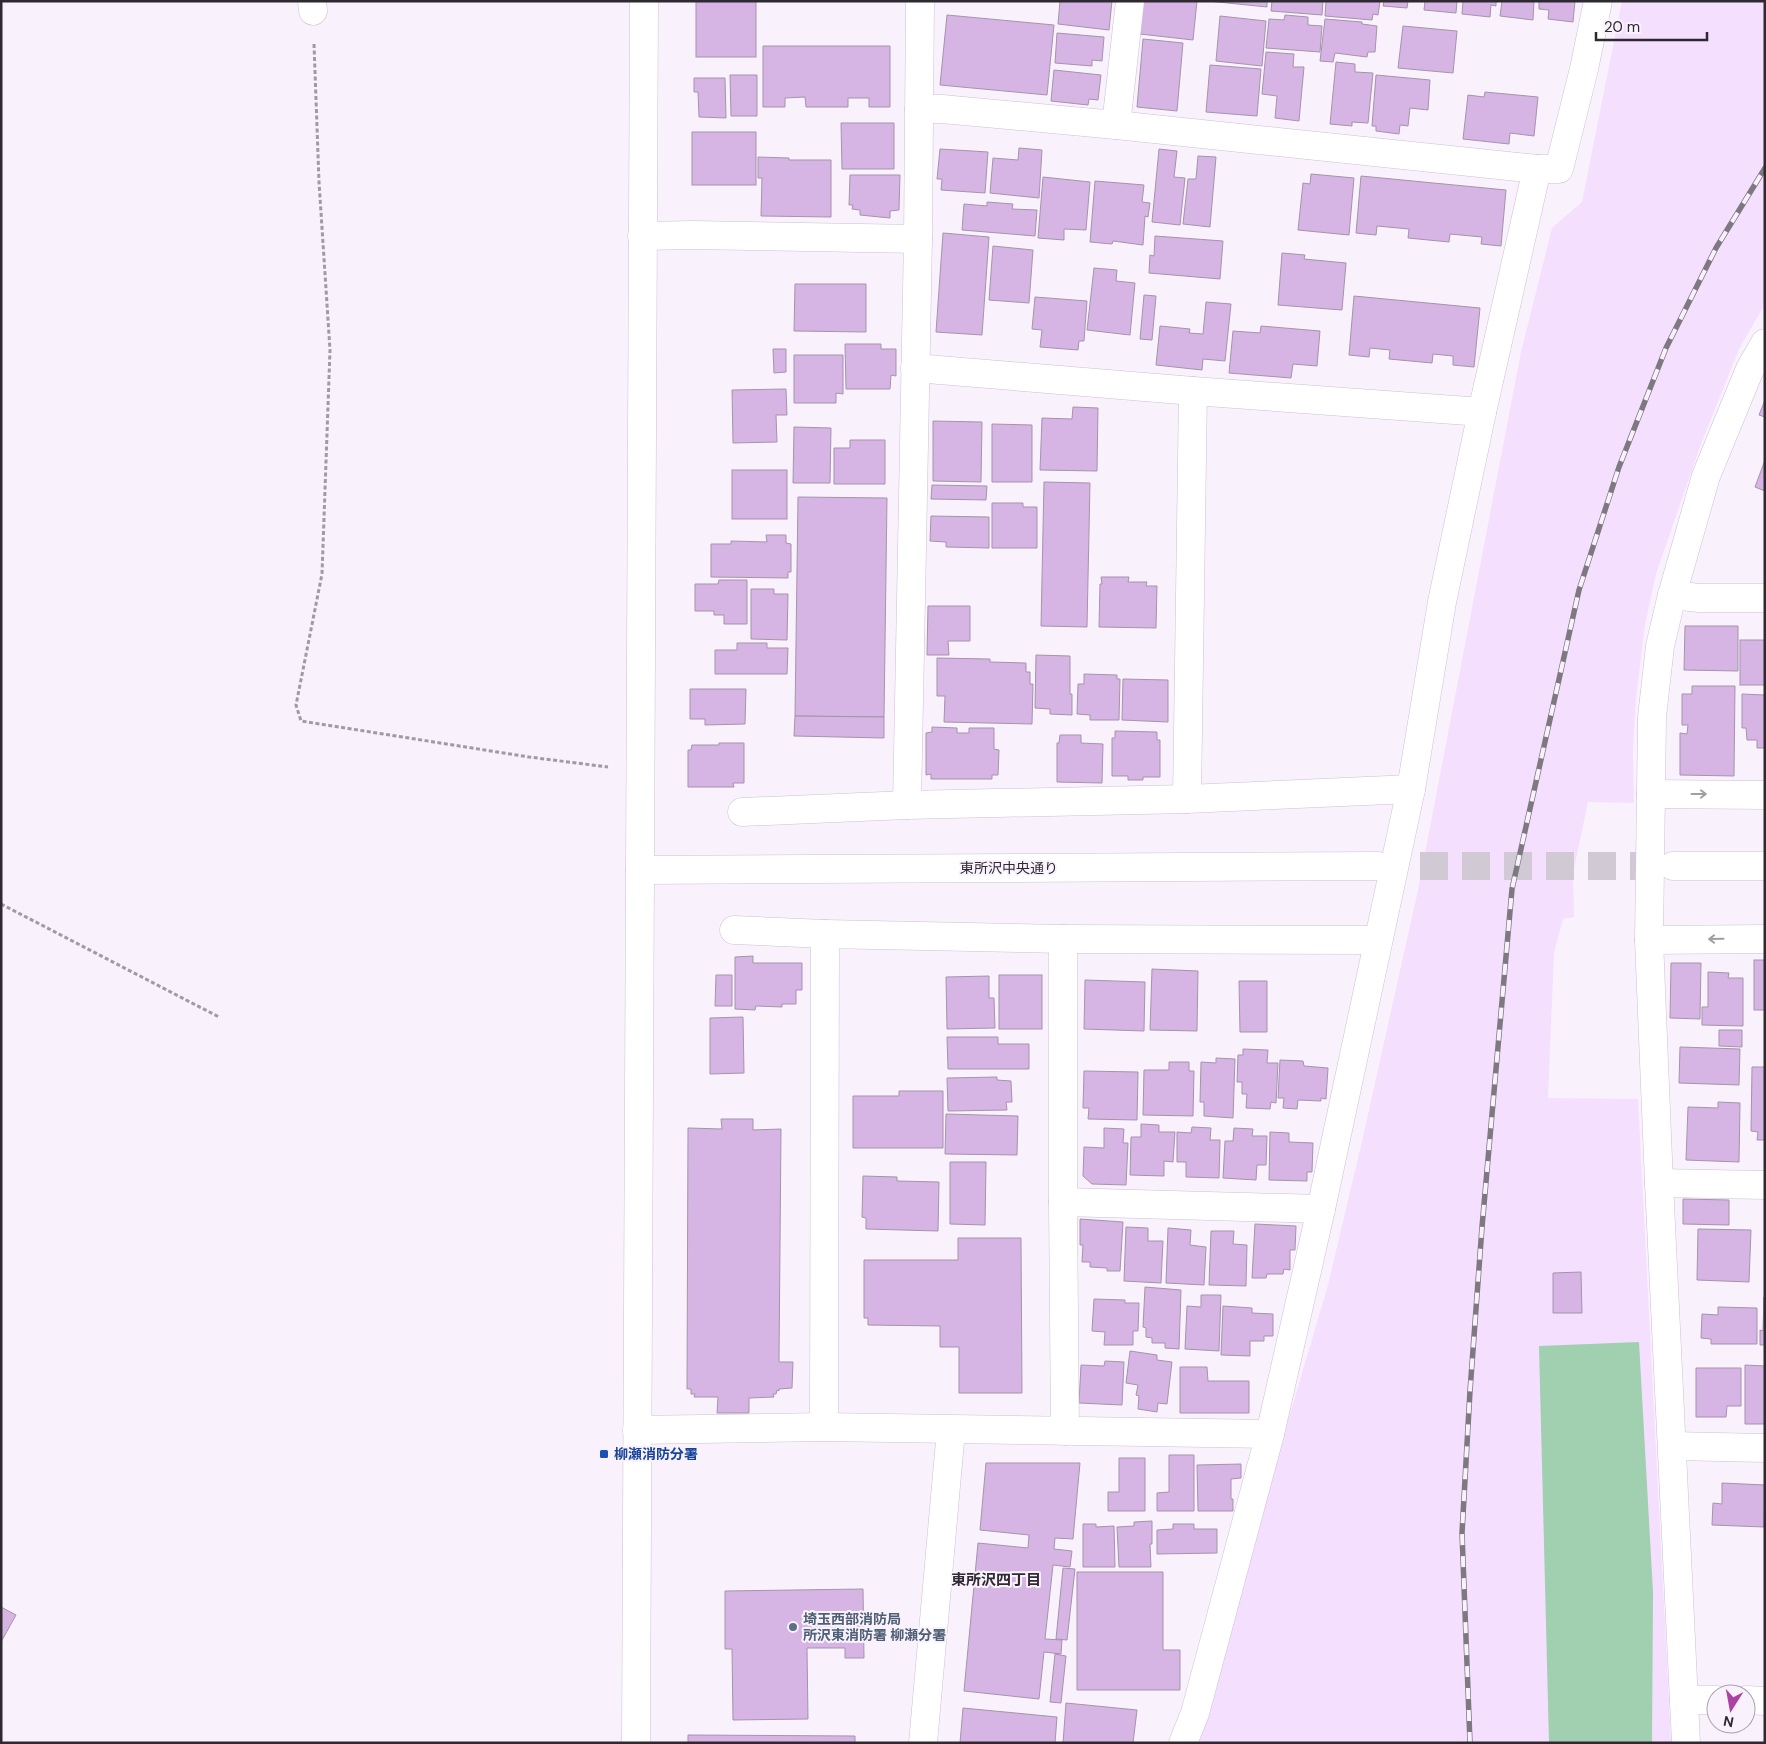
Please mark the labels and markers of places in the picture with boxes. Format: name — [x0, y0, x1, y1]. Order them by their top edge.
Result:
place label: 柳瀬消防分署 — [614, 1445, 698, 1463]
marker: 柳瀬消防分署 — [598, 1448, 610, 1460]
place label: 埼玉西部消防局 所沢東消防署 柳瀬分署 — [803, 1610, 946, 1644]
marker: 埼玉西部消防局 所沢東消防署 柳瀬分署 — [787, 1621, 799, 1633]

